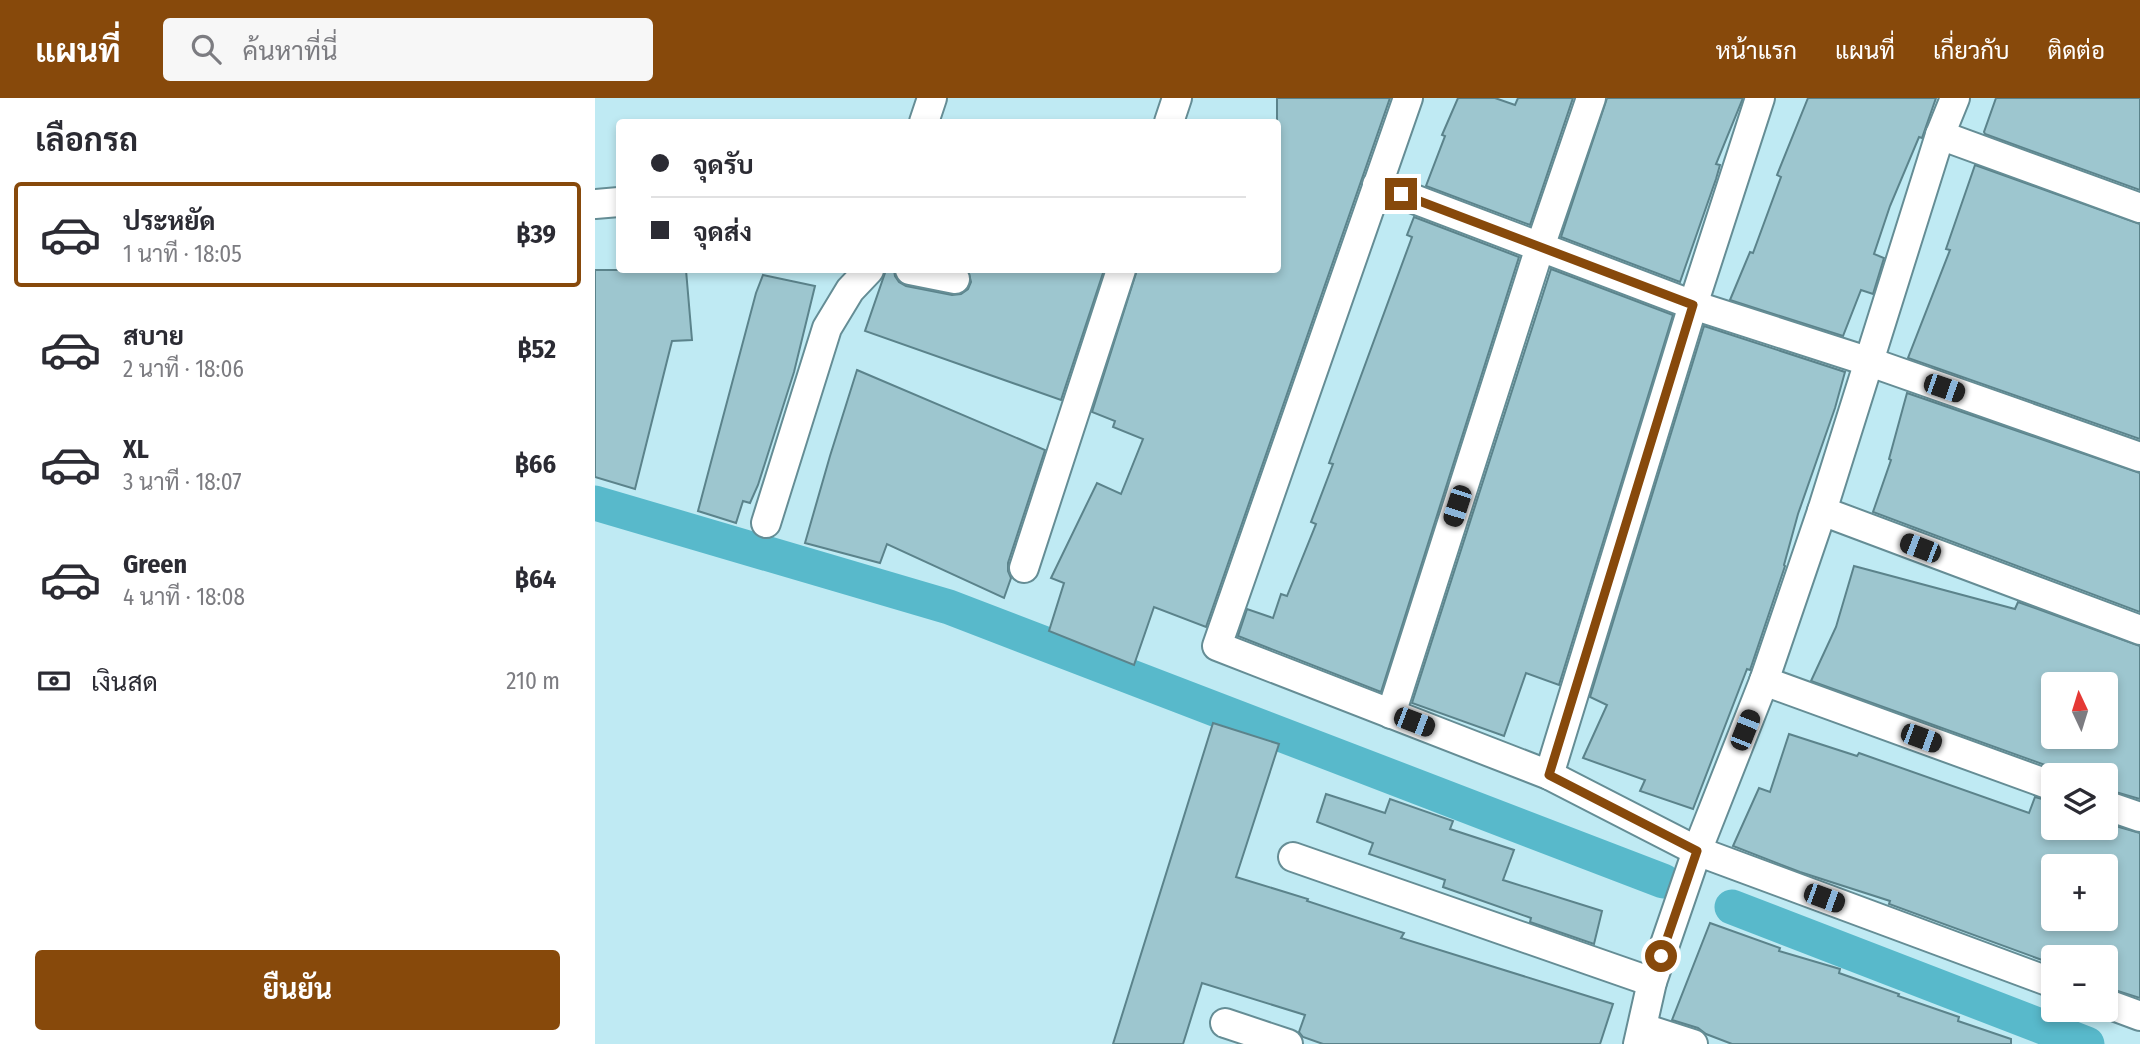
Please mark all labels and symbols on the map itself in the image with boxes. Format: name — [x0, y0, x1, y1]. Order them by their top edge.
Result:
route end — [1385, 178, 1417, 210]
car — [1921, 371, 1968, 405]
car — [1441, 483, 1474, 529]
car — [1897, 531, 1944, 565]
north arrow — [2041, 672, 2117, 749]
car — [1391, 705, 1438, 739]
car — [1728, 707, 1763, 753]
car — [1898, 721, 1945, 755]
car — [1801, 881, 1848, 915]
route start — [1645, 940, 1677, 972]

